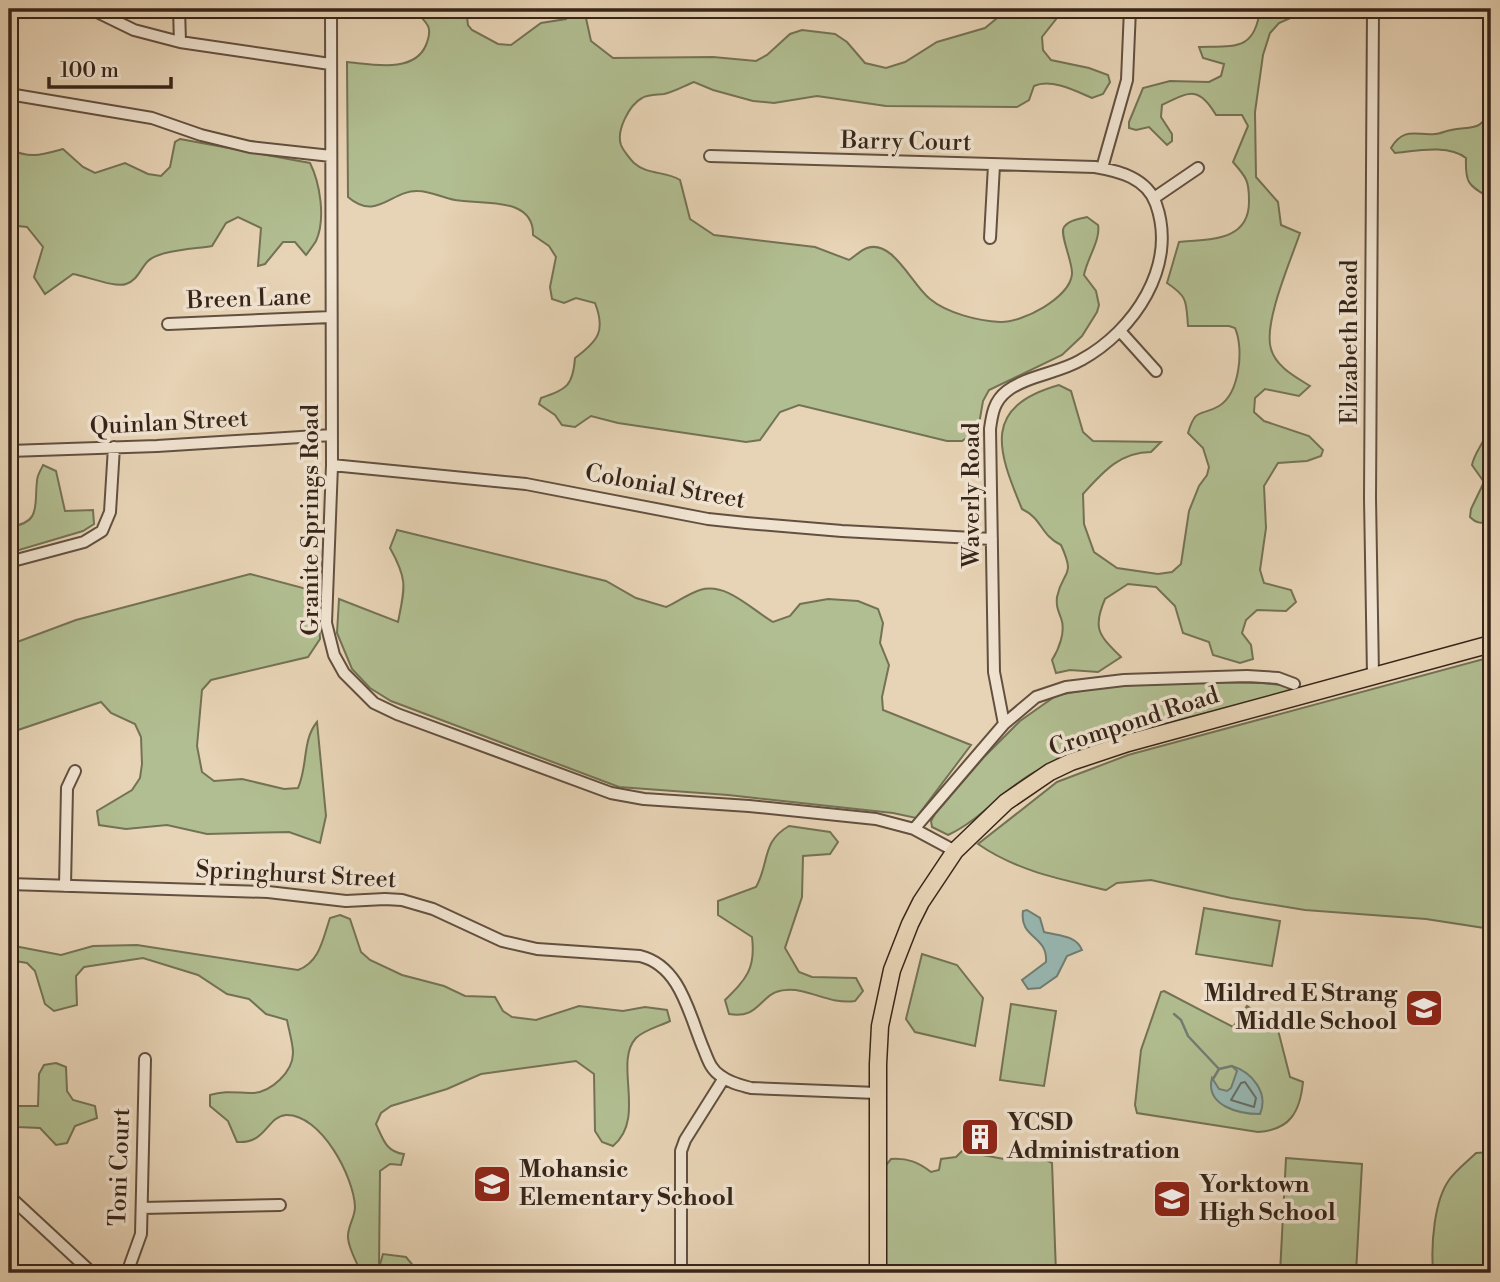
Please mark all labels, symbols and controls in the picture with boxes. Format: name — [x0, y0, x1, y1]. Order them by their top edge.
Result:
scale bar — [49, 46, 172, 90]
text: 100 m — [60, 58, 119, 84]
street label: Barry Court — [839, 126, 972, 158]
street label: Elizabeth Road — [1335, 259, 1365, 424]
street label: Breen Lane — [185, 282, 312, 316]
street label: Quinlan Street — [89, 404, 249, 442]
street label: Granite Springs Road — [296, 404, 326, 636]
street label: Waverly Road — [957, 422, 987, 569]
street label: Colonial Street — [583, 458, 748, 516]
street label: Crompond Road — [1045, 680, 1223, 764]
street label: Springhurst Street — [195, 855, 398, 895]
place label: Mildred E Strang Middle School — [1204, 979, 1398, 1037]
school or university icon: Mildred E Strang Middle School — [1403, 987, 1445, 1029]
street label: Toni Court — [103, 1107, 137, 1227]
place label: YCSD Administration — [1006, 1108, 1180, 1166]
building icon: YCSD Administration — [959, 1116, 1001, 1158]
place label: Mohansic Elementary School — [519, 1155, 734, 1213]
school or university icon: Mohansic Elementary School — [471, 1163, 513, 1205]
place label: Yorktown High School — [1199, 1170, 1336, 1228]
school or university icon: Yorktown High School — [1151, 1178, 1193, 1220]

